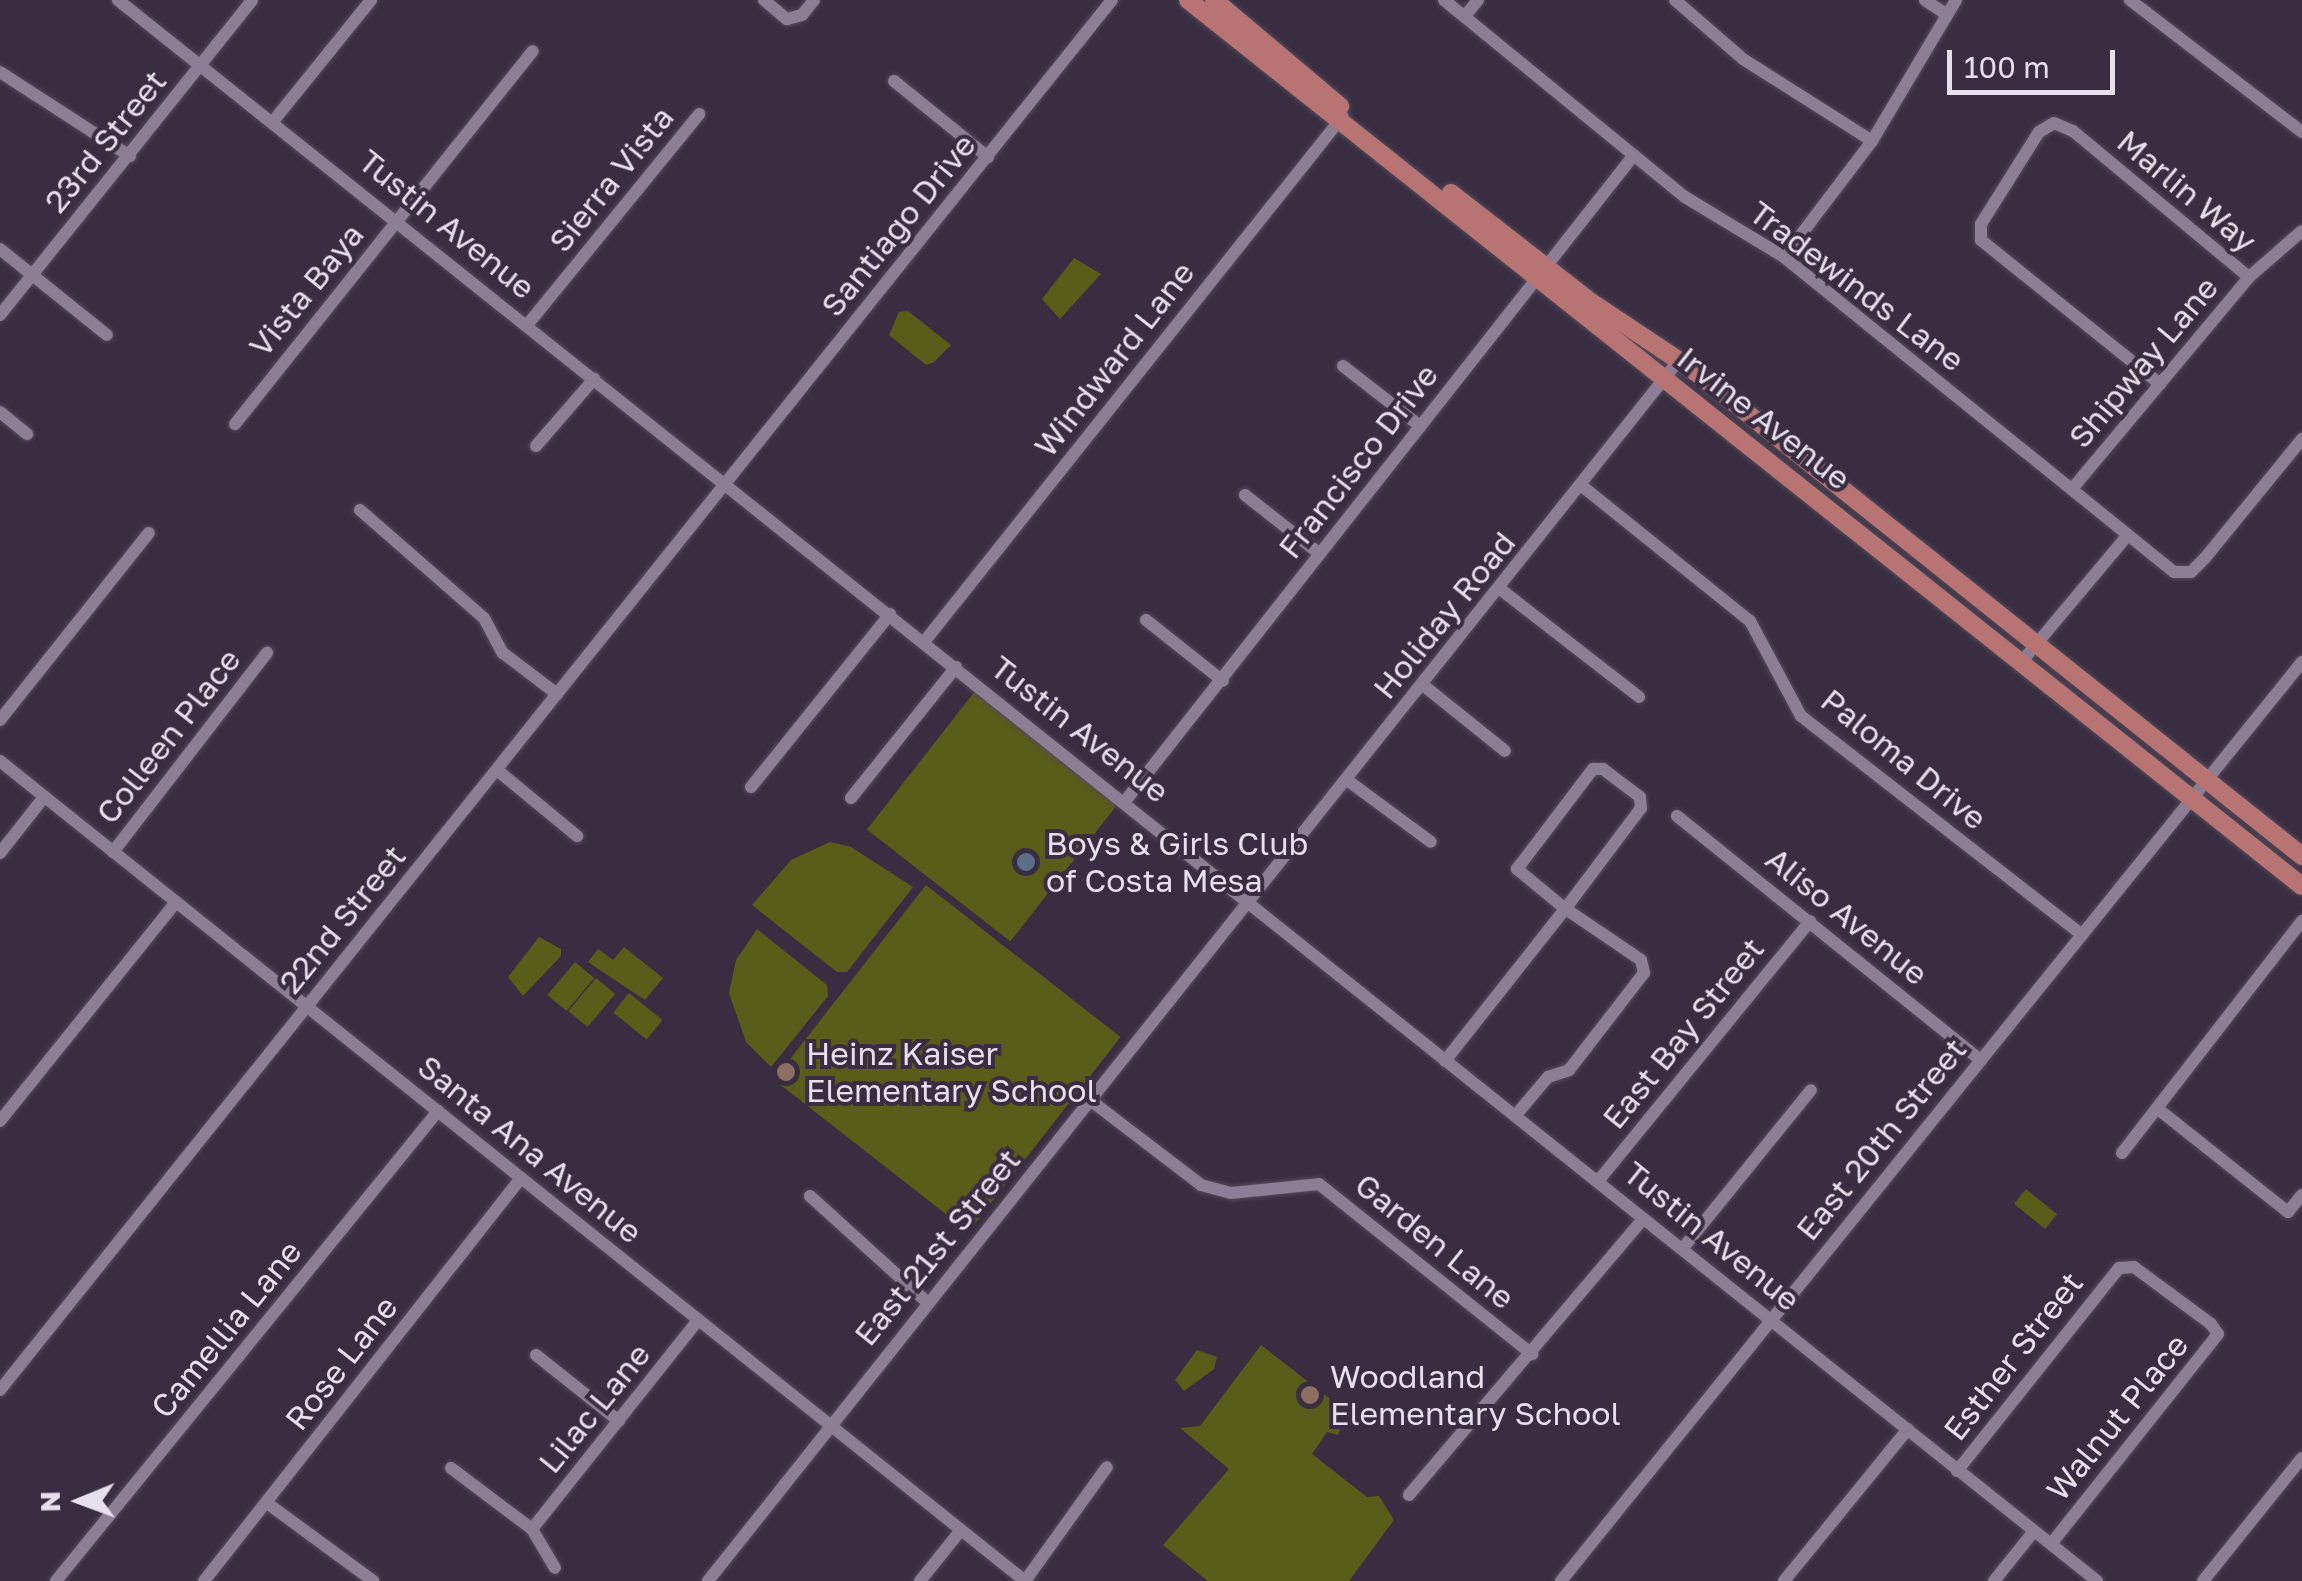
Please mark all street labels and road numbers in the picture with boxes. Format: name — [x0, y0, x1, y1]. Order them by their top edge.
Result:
street label: 23rd Street — [36, 62, 174, 220]
street label: Sierra Vista — [541, 98, 681, 260]
street label: Marlin Way — [2110, 122, 2264, 260]
street label: Santiago Drive — [813, 126, 983, 324]
street label: Tustin Avenue — [351, 141, 543, 307]
street label: Tradewinds Lane — [1742, 193, 1972, 379]
street label: Vista Baya — [241, 216, 371, 364]
street label: Windward Lane — [1026, 254, 1202, 464]
street label: Shipway Lane — [2060, 269, 2226, 455]
street label: Irvine Avenue — [1670, 338, 1858, 498]
street label: Francisco Drive — [1270, 356, 1446, 566]
street label: Holiday Road — [1365, 524, 1523, 706]
street label: Colleen Place — [88, 641, 248, 831]
street label: Tustin Avenue — [983, 648, 1177, 810]
street label: Paloma Drive — [1814, 681, 1994, 837]
street label: 22nd Street — [271, 837, 413, 1001]
street label: Aliso Avenue — [1758, 839, 1936, 993]
street label: East Bay Street — [1594, 930, 1772, 1136]
street label: East 20th Street — [1788, 1030, 1974, 1248]
street label: Santa Ana Avenue — [410, 1047, 650, 1251]
street label: East 21st Street — [846, 1141, 1028, 1353]
street label: Tustin Avenue — [1616, 1153, 1808, 1319]
street label: Garden Lane — [1348, 1165, 1522, 1317]
street label: Camellia Lane — [143, 1233, 309, 1425]
street label: Esther Street — [1935, 1264, 2091, 1448]
street label: Rose Lane — [277, 1289, 405, 1437]
street label: Walnut Place — [2038, 1326, 2196, 1508]
street label: Lilac Lane — [530, 1336, 658, 1480]

